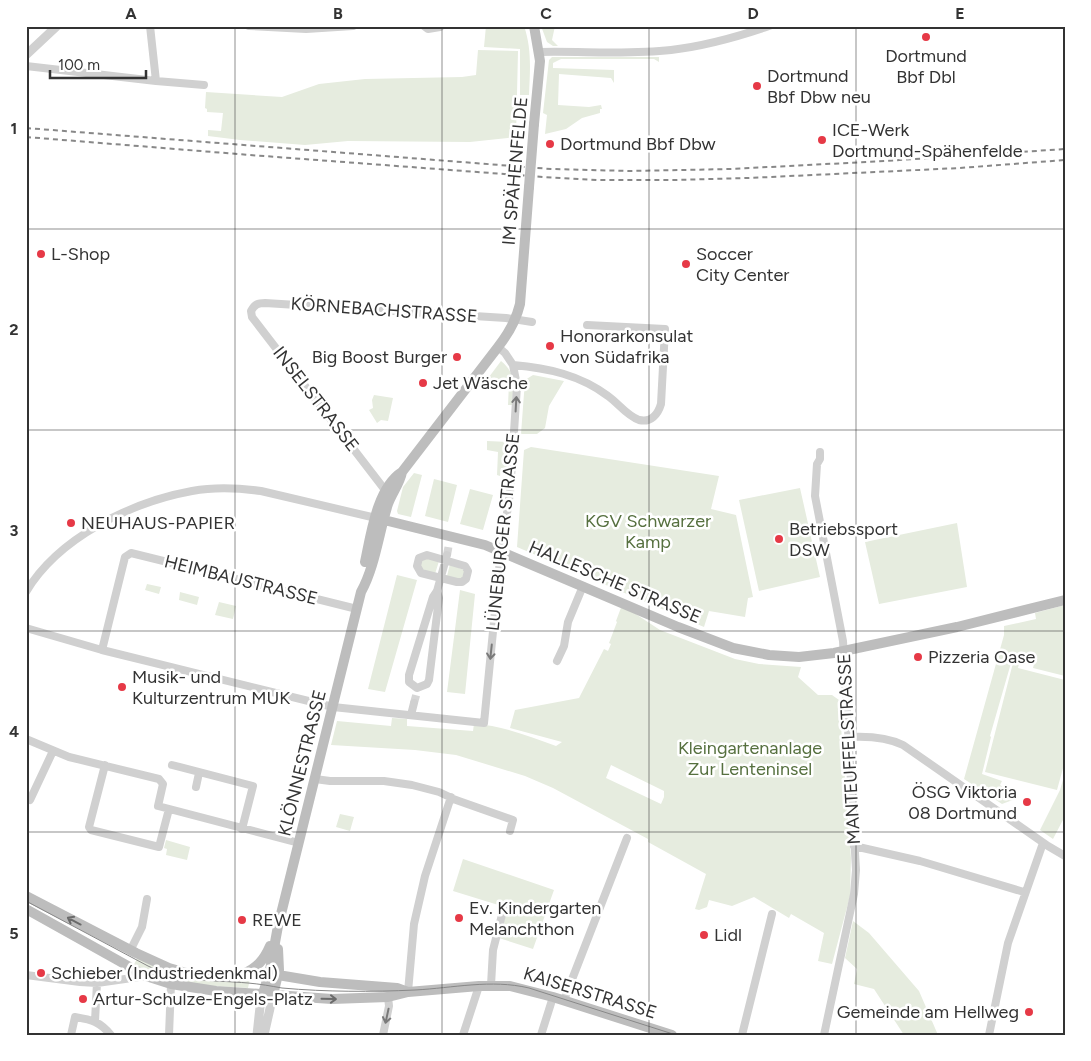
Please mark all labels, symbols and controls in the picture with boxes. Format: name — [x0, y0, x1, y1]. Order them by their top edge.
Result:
text: A — [125, 4, 137, 23]
text: B — [333, 4, 343, 23]
text: C — [540, 4, 552, 23]
text: D — [747, 4, 759, 23]
text: E — [955, 4, 965, 23]
marker: Dortmund Bbf Dbl — [920, 31, 932, 43]
place label: Dortmund Bbf Dbl — [885, 45, 967, 88]
scale bar — [50, 48, 146, 80]
text: 100 m — [58, 56, 100, 74]
place label: Dortmund Bbf Dbw neu — [767, 65, 871, 108]
marker: Dortmund Bbf Dbw neu — [751, 80, 763, 92]
street label: IM SPÄHENFELDE — [498, 96, 532, 246]
text: 1 — [11, 119, 17, 138]
place label: ICE-Werk Dortmund-Spähenfelde — [832, 119, 1023, 162]
place label: Dortmund Bbf Dbw — [560, 133, 716, 155]
marker: ICE-Werk Dortmund-Spähenfelde — [816, 134, 828, 146]
marker: Dortmund Bbf Dbw — [544, 138, 556, 150]
place label: L-Shop — [51, 243, 110, 265]
place label: Soccer City Center — [696, 243, 789, 286]
marker: L-Shop — [35, 248, 47, 260]
marker: Soccer City Center — [680, 258, 692, 270]
street label: KÖRNEBACHSTRASSE — [290, 292, 478, 328]
text: 2 — [9, 320, 19, 339]
place label: Honorarkonsulat von Südafrika — [560, 325, 693, 368]
marker: Honorarkonsulat von Südafrika — [544, 340, 556, 352]
street label: INSELSTRASSE — [268, 342, 364, 456]
place label: Big Boost Burger — [312, 346, 447, 368]
marker: Big Boost Burger — [451, 351, 463, 363]
place label: Jet Wäsche — [433, 372, 528, 394]
marker: Jet Wäsche — [417, 377, 429, 389]
one-way arrow — [511, 396, 520, 412]
street label: LÜNEBURGER STRASSE — [482, 432, 524, 632]
park label: KGV Schwarzer Kamp — [585, 510, 711, 553]
place label: NEUHAUS-PAPIER — [81, 512, 235, 534]
marker: NEUHAUS-PAPIER — [65, 517, 77, 529]
place label: Betriebssport DSW — [789, 518, 898, 561]
text: 3 — [10, 521, 19, 540]
marker: Betriebssport DSW — [773, 533, 785, 545]
street label: HALLESCHE STRASSE — [526, 536, 704, 628]
street label: HEIMBAUSTRASSE — [162, 550, 320, 610]
one-way arrow — [486, 644, 496, 660]
place label: Pizzeria Oase — [928, 646, 1036, 668]
marker: Pizzeria Oase — [912, 651, 924, 663]
street label: MANTEUFFELSTRASSE — [833, 653, 865, 845]
place label: Musik- und Kulturzentrum MUK — [132, 666, 290, 709]
marker: Musik- und Kulturzentrum MUK — [116, 681, 128, 693]
street label: KLÖNNESTRASSE — [273, 688, 331, 838]
text: 4 — [9, 722, 19, 741]
park label: Kleingartenanlage Zur Lenteninsel — [678, 737, 822, 780]
place label: ÖSG Viktoria 08 Dortmund — [908, 781, 1017, 824]
marker: ÖSG Viktoria 08 Dortmund — [1021, 796, 1033, 808]
place label: Ev. Kindergarten Melanchthon — [469, 897, 601, 940]
place label: REWE — [252, 909, 302, 931]
marker: Ev. Kindergarten Melanchthon — [453, 912, 465, 924]
marker: REWE — [236, 914, 248, 926]
one-way arrow — [67, 916, 82, 925]
text: 5 — [9, 924, 19, 943]
place label: Lidl — [714, 924, 742, 946]
marker: Lidl — [698, 929, 710, 941]
place label: Schieber (Industriedenkmal) — [51, 962, 278, 984]
street label: KAISERSTRASSE — [521, 962, 659, 1024]
marker: Schieber (Industriedenkmal) — [35, 967, 47, 979]
place label: Artur-Schulze-Engels-Platz — [93, 988, 313, 1010]
marker: Artur-Schulze-Engels-Platz — [77, 993, 89, 1005]
one-way arrow — [321, 994, 337, 1004]
place label: Gemeinde am Hellweg — [837, 1001, 1019, 1023]
marker: Gemeinde am Hellweg — [1023, 1006, 1035, 1018]
one-way arrow — [382, 1007, 392, 1023]

